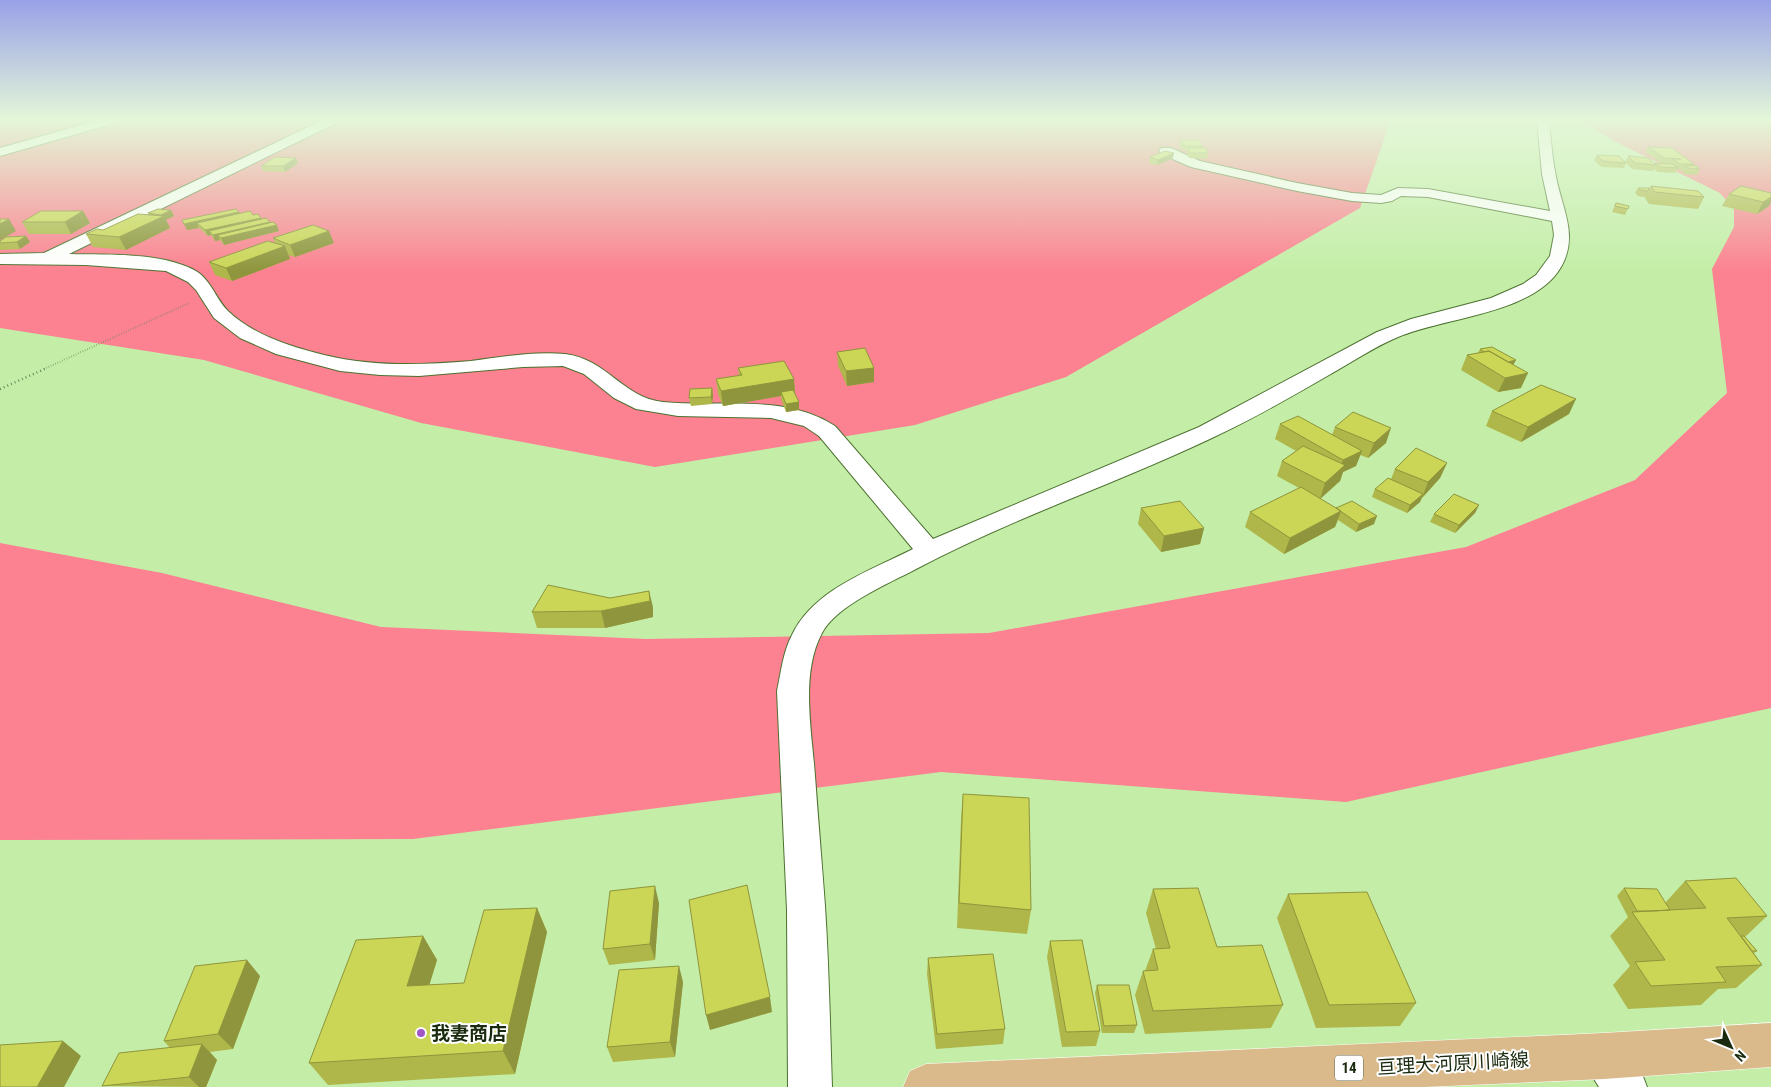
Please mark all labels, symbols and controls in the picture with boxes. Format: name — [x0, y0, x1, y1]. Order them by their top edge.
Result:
place label: 我妻商店 — [431, 1022, 507, 1045]
north arrow — [1706, 1022, 1756, 1072]
marker: 我妻商店 — [415, 1027, 427, 1039]
text: N — [1732, 1047, 1749, 1065]
street label: 亘理大河原川崎線 — [1377, 1048, 1530, 1079]
road number: 14 — [1335, 1056, 1363, 1080]

